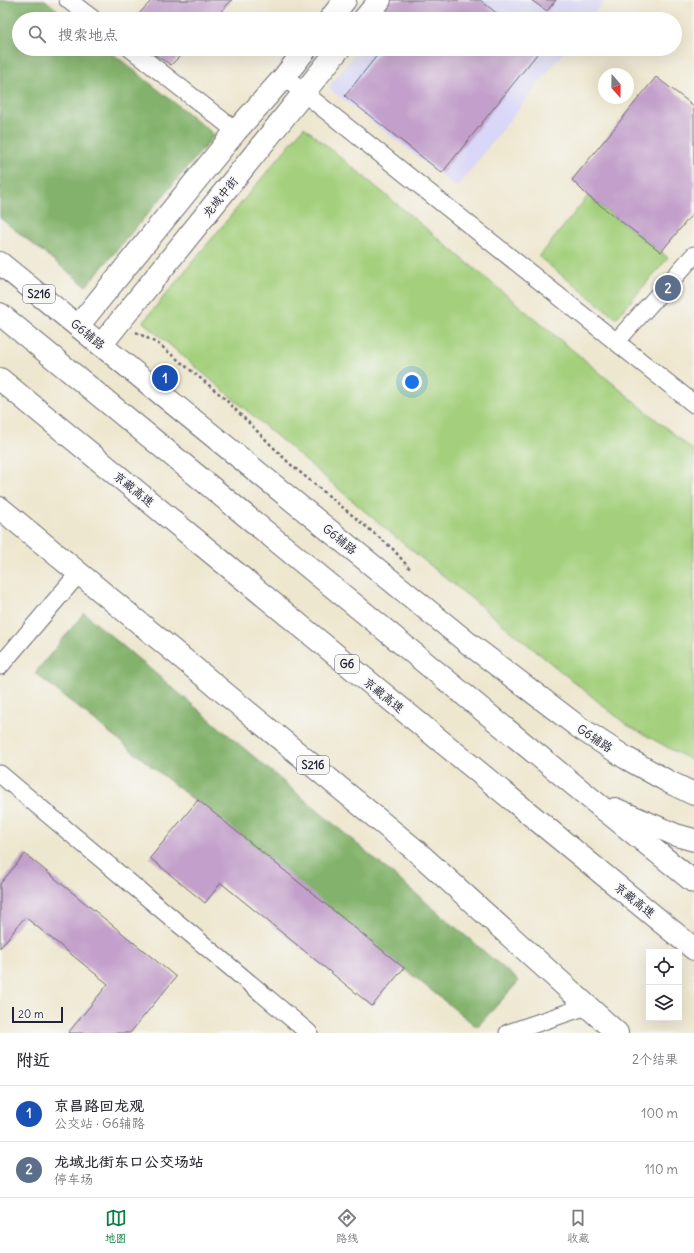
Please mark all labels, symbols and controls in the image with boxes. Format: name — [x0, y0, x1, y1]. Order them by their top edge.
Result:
search box — [12, 12, 682, 56]
icon: search — [26, 23, 48, 45]
text: 搜索地点 — [58, 25, 118, 44]
north arrow — [598, 68, 634, 104]
street label: 龙域中街 — [199, 174, 241, 220]
pin: 2 — [655, 273, 681, 303]
road number: S216 — [23, 285, 55, 303]
street label: G6辅路 — [68, 316, 108, 352]
pin: 1 — [152, 363, 178, 393]
your location — [402, 372, 422, 392]
street label: 京藏高速 — [111, 468, 157, 510]
street label: G6辅路 — [320, 521, 360, 557]
road number: G6 — [335, 655, 359, 673]
street label: 京藏高速 — [361, 674, 407, 716]
street label: G6辅路 — [574, 721, 616, 755]
road number: S216 — [297, 756, 329, 774]
street label: 京藏高速 — [612, 879, 658, 921]
map controls — [646, 949, 682, 1021]
button: locate — [646, 949, 682, 985]
button: layers — [646, 985, 682, 1021]
scale bar — [12, 1005, 63, 1024]
text: 20 m — [18, 1007, 44, 1021]
text: 附近 — [16, 1049, 50, 1071]
text: 2个结果 — [632, 1051, 678, 1068]
text: 京昌路回龙观 — [54, 1096, 144, 1115]
text: 1 — [26, 1105, 32, 1122]
text: 100 m — [641, 1105, 678, 1122]
text: 公交站 · G6辅路 — [54, 1115, 145, 1132]
text: 龙域北街东口公交场站 — [54, 1152, 204, 1171]
text: 2 — [25, 1161, 33, 1178]
text: 110 m — [645, 1161, 678, 1178]
text: 停车场 — [54, 1171, 93, 1188]
tab: 地图 — [105, 1207, 127, 1245]
tab: 路线 — [336, 1207, 358, 1245]
tab: 收藏 — [567, 1207, 589, 1245]

